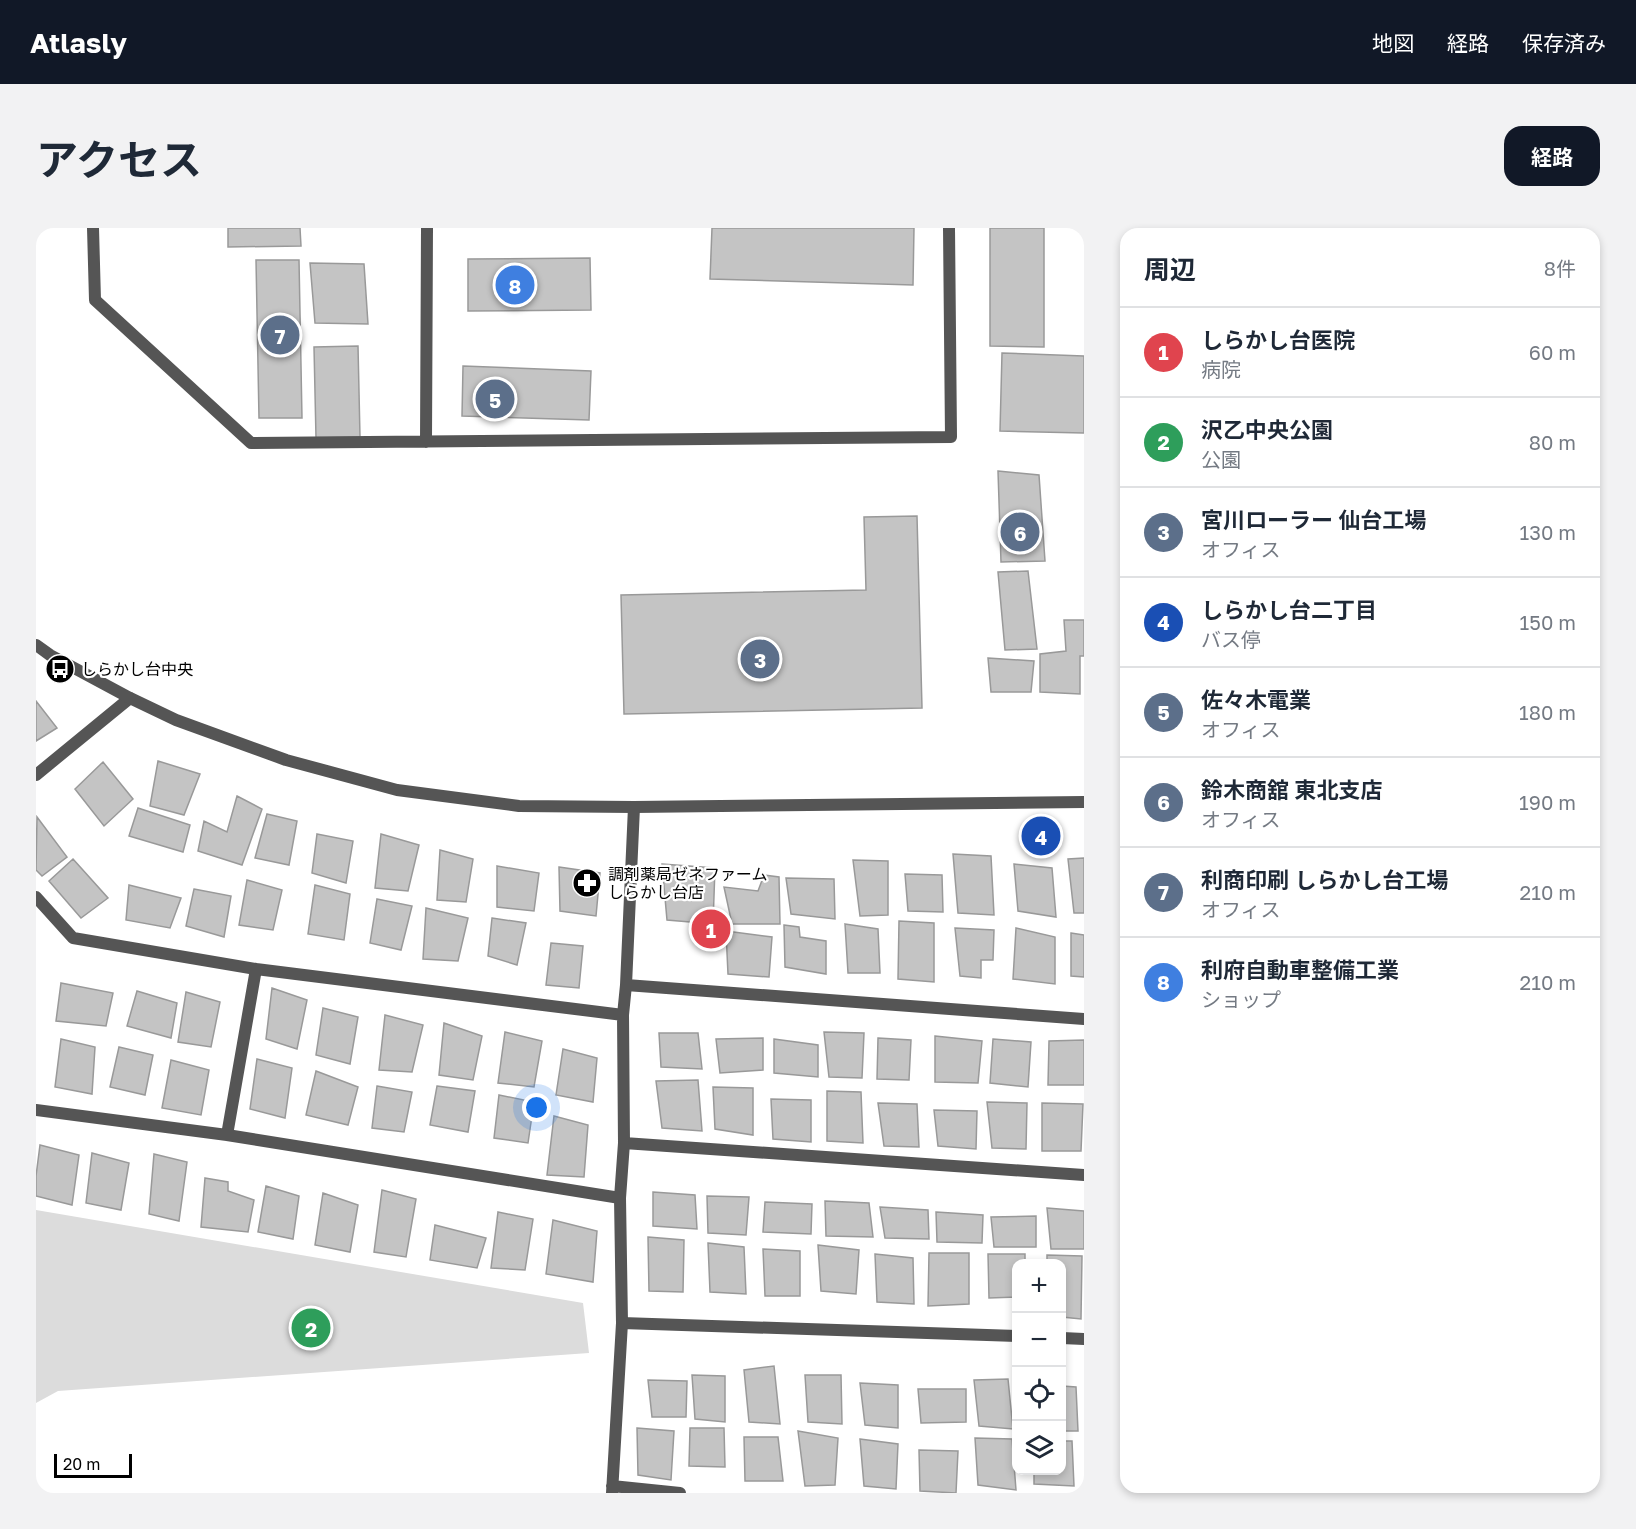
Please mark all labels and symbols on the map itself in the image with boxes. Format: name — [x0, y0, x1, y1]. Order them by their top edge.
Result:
pin: 8 — [496, 262, 534, 308]
pin: 7 — [260, 312, 300, 358]
pin: 5 — [476, 376, 514, 422]
pin: 6 — [1000, 510, 1040, 554]
pin: 3 — [740, 636, 780, 682]
bus stop icon: しらかし台中央 — [44, 653, 76, 685]
place label: しらかし台中央 — [81, 659, 193, 679]
pin: 4 — [1022, 814, 1060, 858]
place label: 調剤薬局ゼネファーム しらかし台店 — [608, 864, 768, 902]
pharmacy icon: 調剤薬局ゼネファーム しらかし台店 — [571, 867, 603, 899]
pin: 1 — [692, 906, 730, 952]
your location — [522, 1093, 551, 1122]
pin: 2 — [292, 1306, 330, 1350]
scale bar — [54, 1451, 132, 1478]

